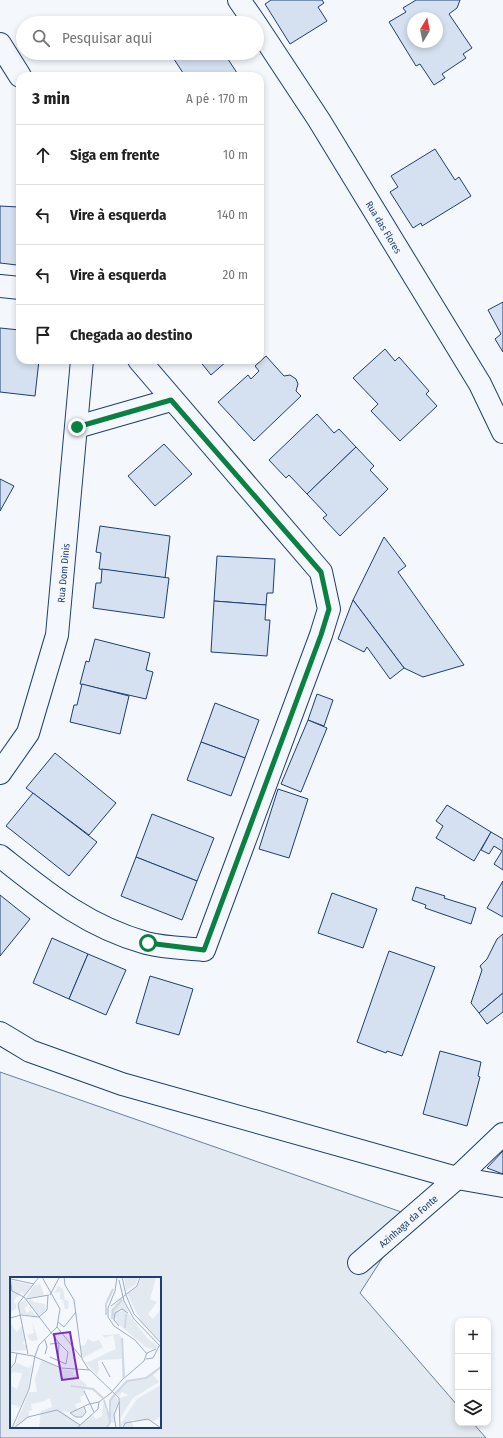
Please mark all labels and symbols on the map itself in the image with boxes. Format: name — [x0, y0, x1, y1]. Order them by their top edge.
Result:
north arrow — [407, 12, 443, 48]
street label: Rua das Flores — [363, 199, 404, 256]
route end — [68, 418, 86, 436]
street label: Rua Dom Dinis — [55, 543, 73, 603]
route start — [139, 934, 157, 952]
street label: Azinhaga da Fonte — [377, 1193, 441, 1251]
inset map — [10, 1277, 161, 1428]

